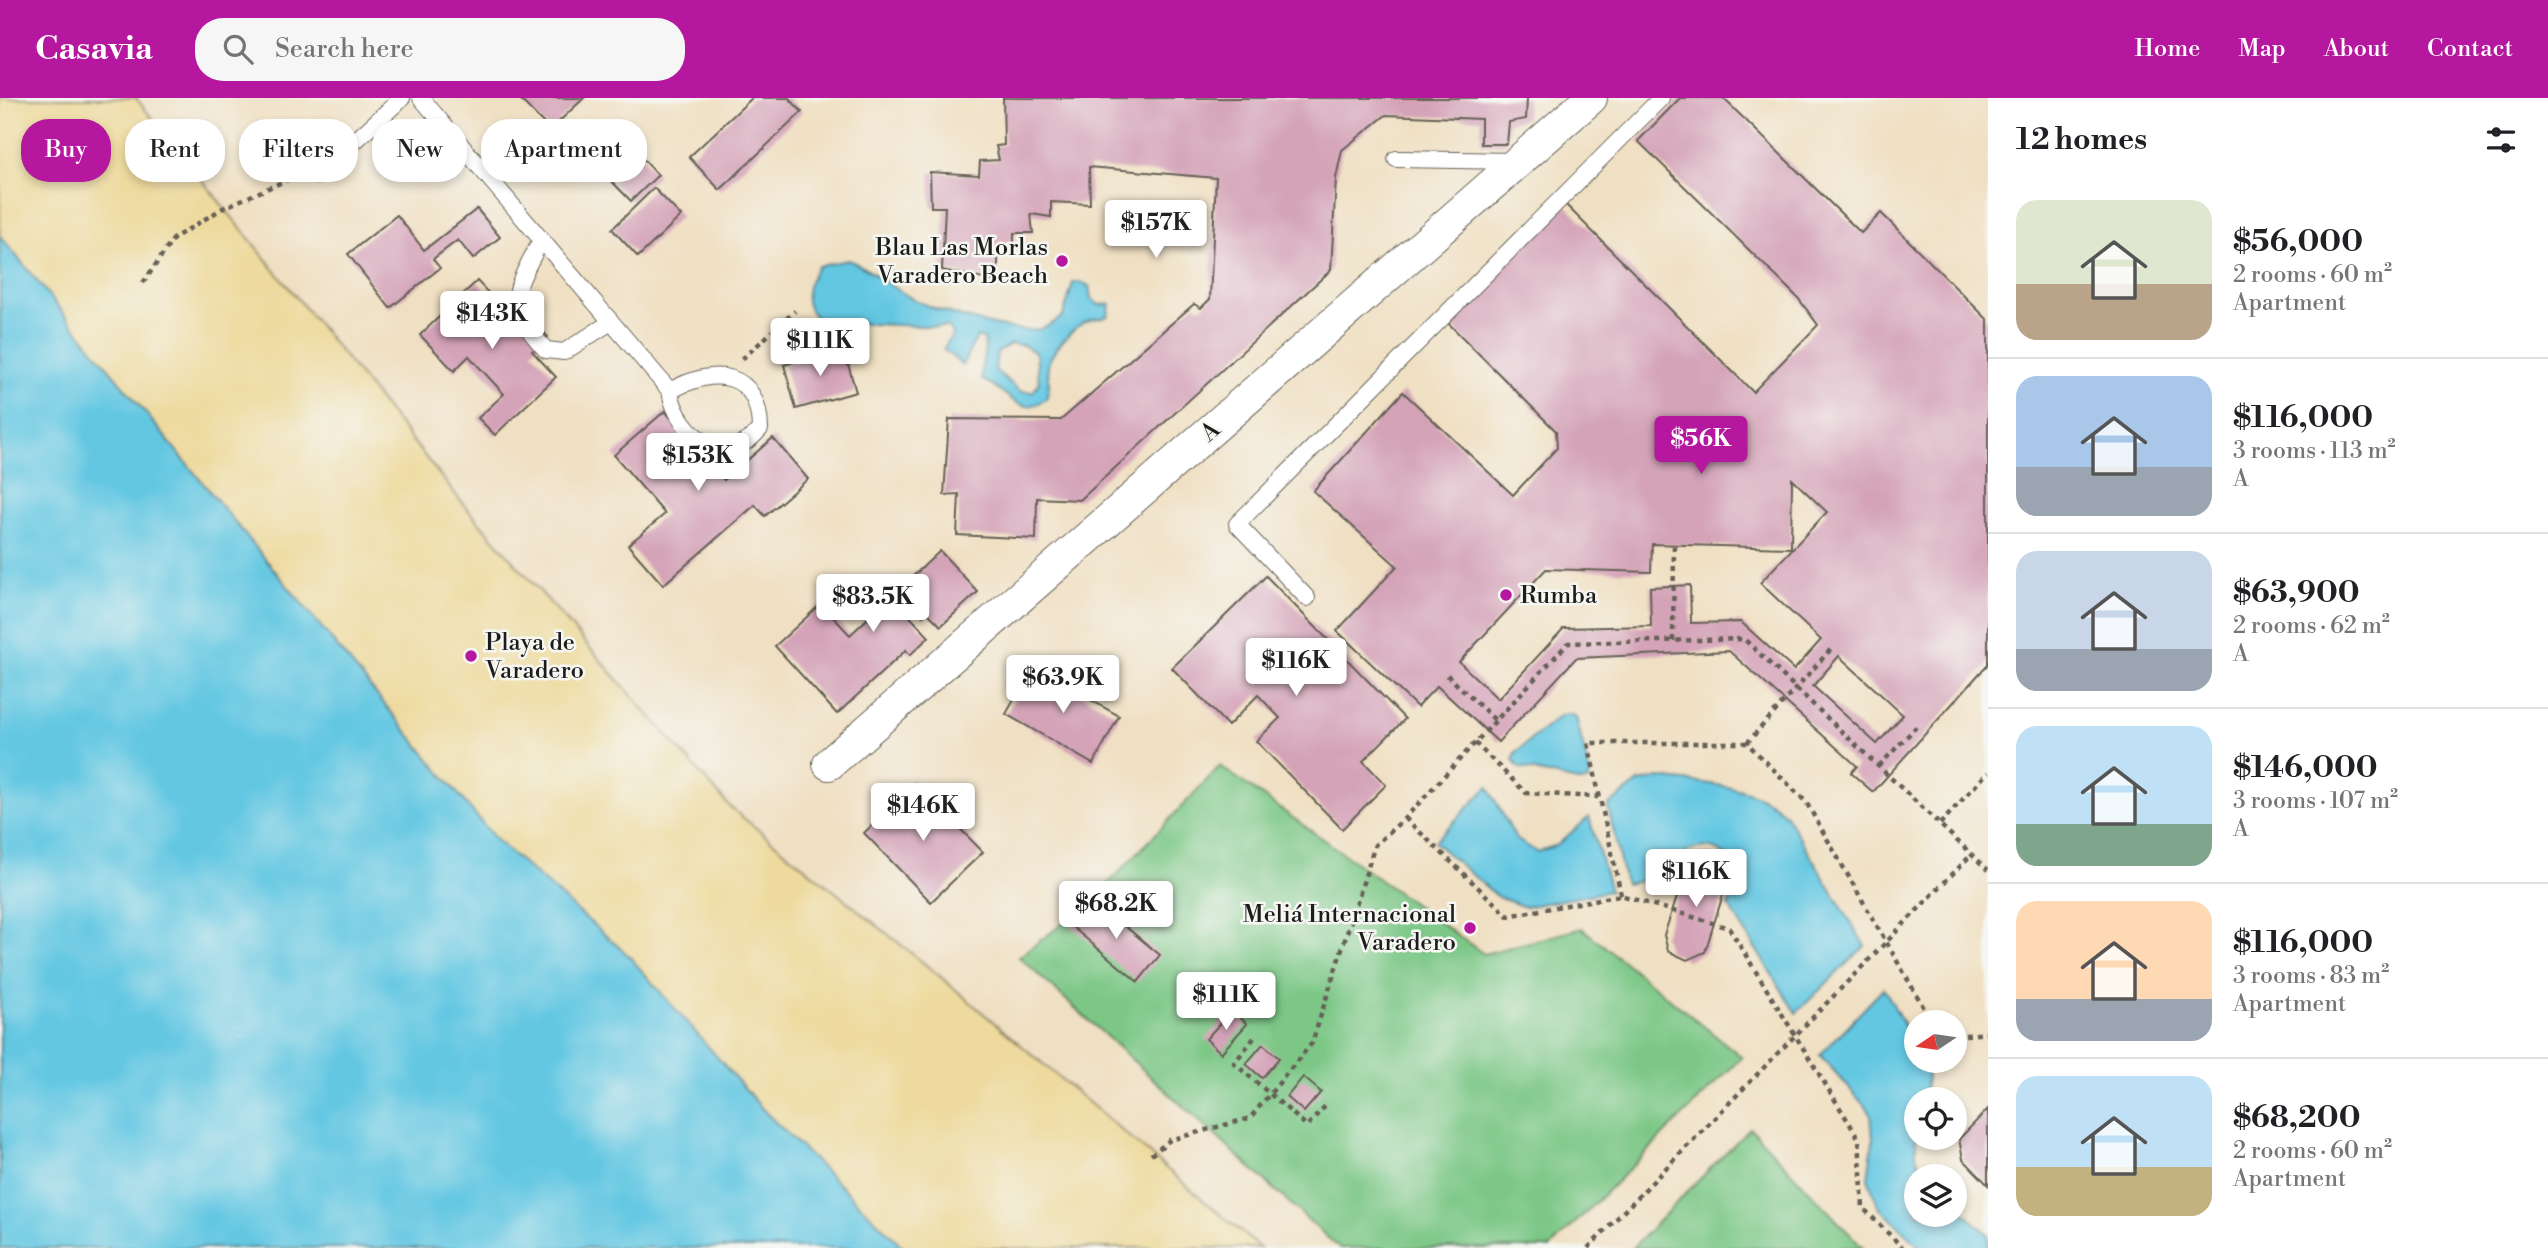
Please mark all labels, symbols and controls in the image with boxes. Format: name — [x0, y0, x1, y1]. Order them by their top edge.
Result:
search box — [195, 18, 685, 81]
text: Casavia — [35, 29, 153, 70]
icon: search — [219, 30, 257, 68]
text: Search here — [275, 33, 414, 65]
text: Home — [2135, 34, 2200, 64]
text: Map — [2238, 34, 2286, 64]
text: About — [2324, 34, 2389, 64]
text: Contact — [2427, 34, 2513, 64]
chip: Buy — [21, 119, 111, 182]
chip: Rent — [125, 119, 225, 182]
chip: Filters — [239, 119, 358, 182]
chip: New — [372, 119, 467, 182]
chip: Apartment — [481, 119, 647, 182]
text: 12 homes — [2016, 121, 2147, 159]
icon: filters — [2482, 121, 2520, 159]
pin: $157K — [1107, 200, 1205, 260]
text: $157K — [1121, 209, 1191, 237]
text: $56,000 — [2233, 223, 2363, 261]
icon: home — [2072, 228, 2156, 312]
place label: Blau Las Morlas Varadero Beach — [874, 233, 1048, 291]
marker: Blau Las Morlas Varadero Beach — [1054, 253, 1070, 269]
text: 2 rooms · 60 m² — [2233, 261, 2392, 289]
text: Apartment — [2233, 289, 2346, 317]
pin: $143K — [443, 292, 541, 351]
text: $143K — [456, 300, 528, 328]
pin: $111K — [771, 318, 869, 378]
text: $111K — [787, 327, 853, 355]
text: $116,000 — [2233, 399, 2373, 437]
icon: home — [2072, 404, 2156, 488]
street label: A — [1194, 415, 1227, 449]
pin: $56K — [1660, 416, 1742, 476]
text: $56K — [1670, 425, 1732, 453]
pin: $153K — [649, 434, 747, 493]
text: 3 rooms · 113 m² — [2233, 437, 2396, 465]
text: $153K — [662, 442, 734, 470]
text: A — [2233, 465, 2249, 493]
pin: $83.5K — [816, 574, 930, 634]
text: $63,900 — [2233, 574, 2360, 612]
icon: home — [2072, 579, 2156, 663]
place label: Rumba — [1520, 581, 1598, 611]
text: $83.5K — [832, 583, 914, 611]
marker: Rumba — [1498, 587, 1514, 603]
text: 2 rooms · 62 m² — [2233, 612, 2390, 640]
place label: Playa de Varadero — [484, 628, 584, 686]
pin: $116K — [1247, 638, 1345, 698]
text: A — [2233, 640, 2249, 668]
text: $116K — [1262, 647, 1330, 675]
marker: Playa de Varadero — [463, 648, 479, 664]
pin: $63.9K — [1006, 656, 1120, 715]
text: $63.9K — [1022, 664, 1104, 692]
text: $146,000 — [2233, 749, 2378, 787]
icon: home — [2072, 754, 2156, 838]
pin: $146K — [874, 784, 972, 843]
text: 3 rooms · 107 m² — [2233, 787, 2398, 815]
text: $146K — [887, 792, 959, 820]
text: A — [2233, 815, 2249, 843]
pin: $116K — [1647, 850, 1745, 909]
text: $116K — [1662, 858, 1730, 886]
pin: $68.2K — [1059, 882, 1173, 941]
text: $68.2K — [1075, 890, 1157, 918]
place label: Meliá Internacional Varadero — [1242, 900, 1456, 958]
marker: Meliá Internacional Varadero — [1462, 920, 1478, 936]
text: $116,000 — [2233, 924, 2373, 962]
icon: home — [2072, 929, 2156, 1013]
text: 3 rooms · 83 m² — [2233, 962, 2389, 990]
pin: $111K — [1177, 972, 1275, 1032]
text: $111K — [1193, 981, 1259, 1009]
text: Apartment — [2233, 990, 2346, 1018]
north arrow — [1904, 1010, 1967, 1073]
map controls — [1904, 1010, 1967, 1227]
button: locate — [1904, 1087, 1967, 1150]
text: $68,200 — [2233, 1099, 2360, 1137]
icon: home — [2072, 1104, 2156, 1188]
text: 2 rooms · 60 m² — [2233, 1137, 2392, 1165]
button: layers — [1904, 1164, 1967, 1227]
text: Apartment — [2233, 1165, 2346, 1193]

